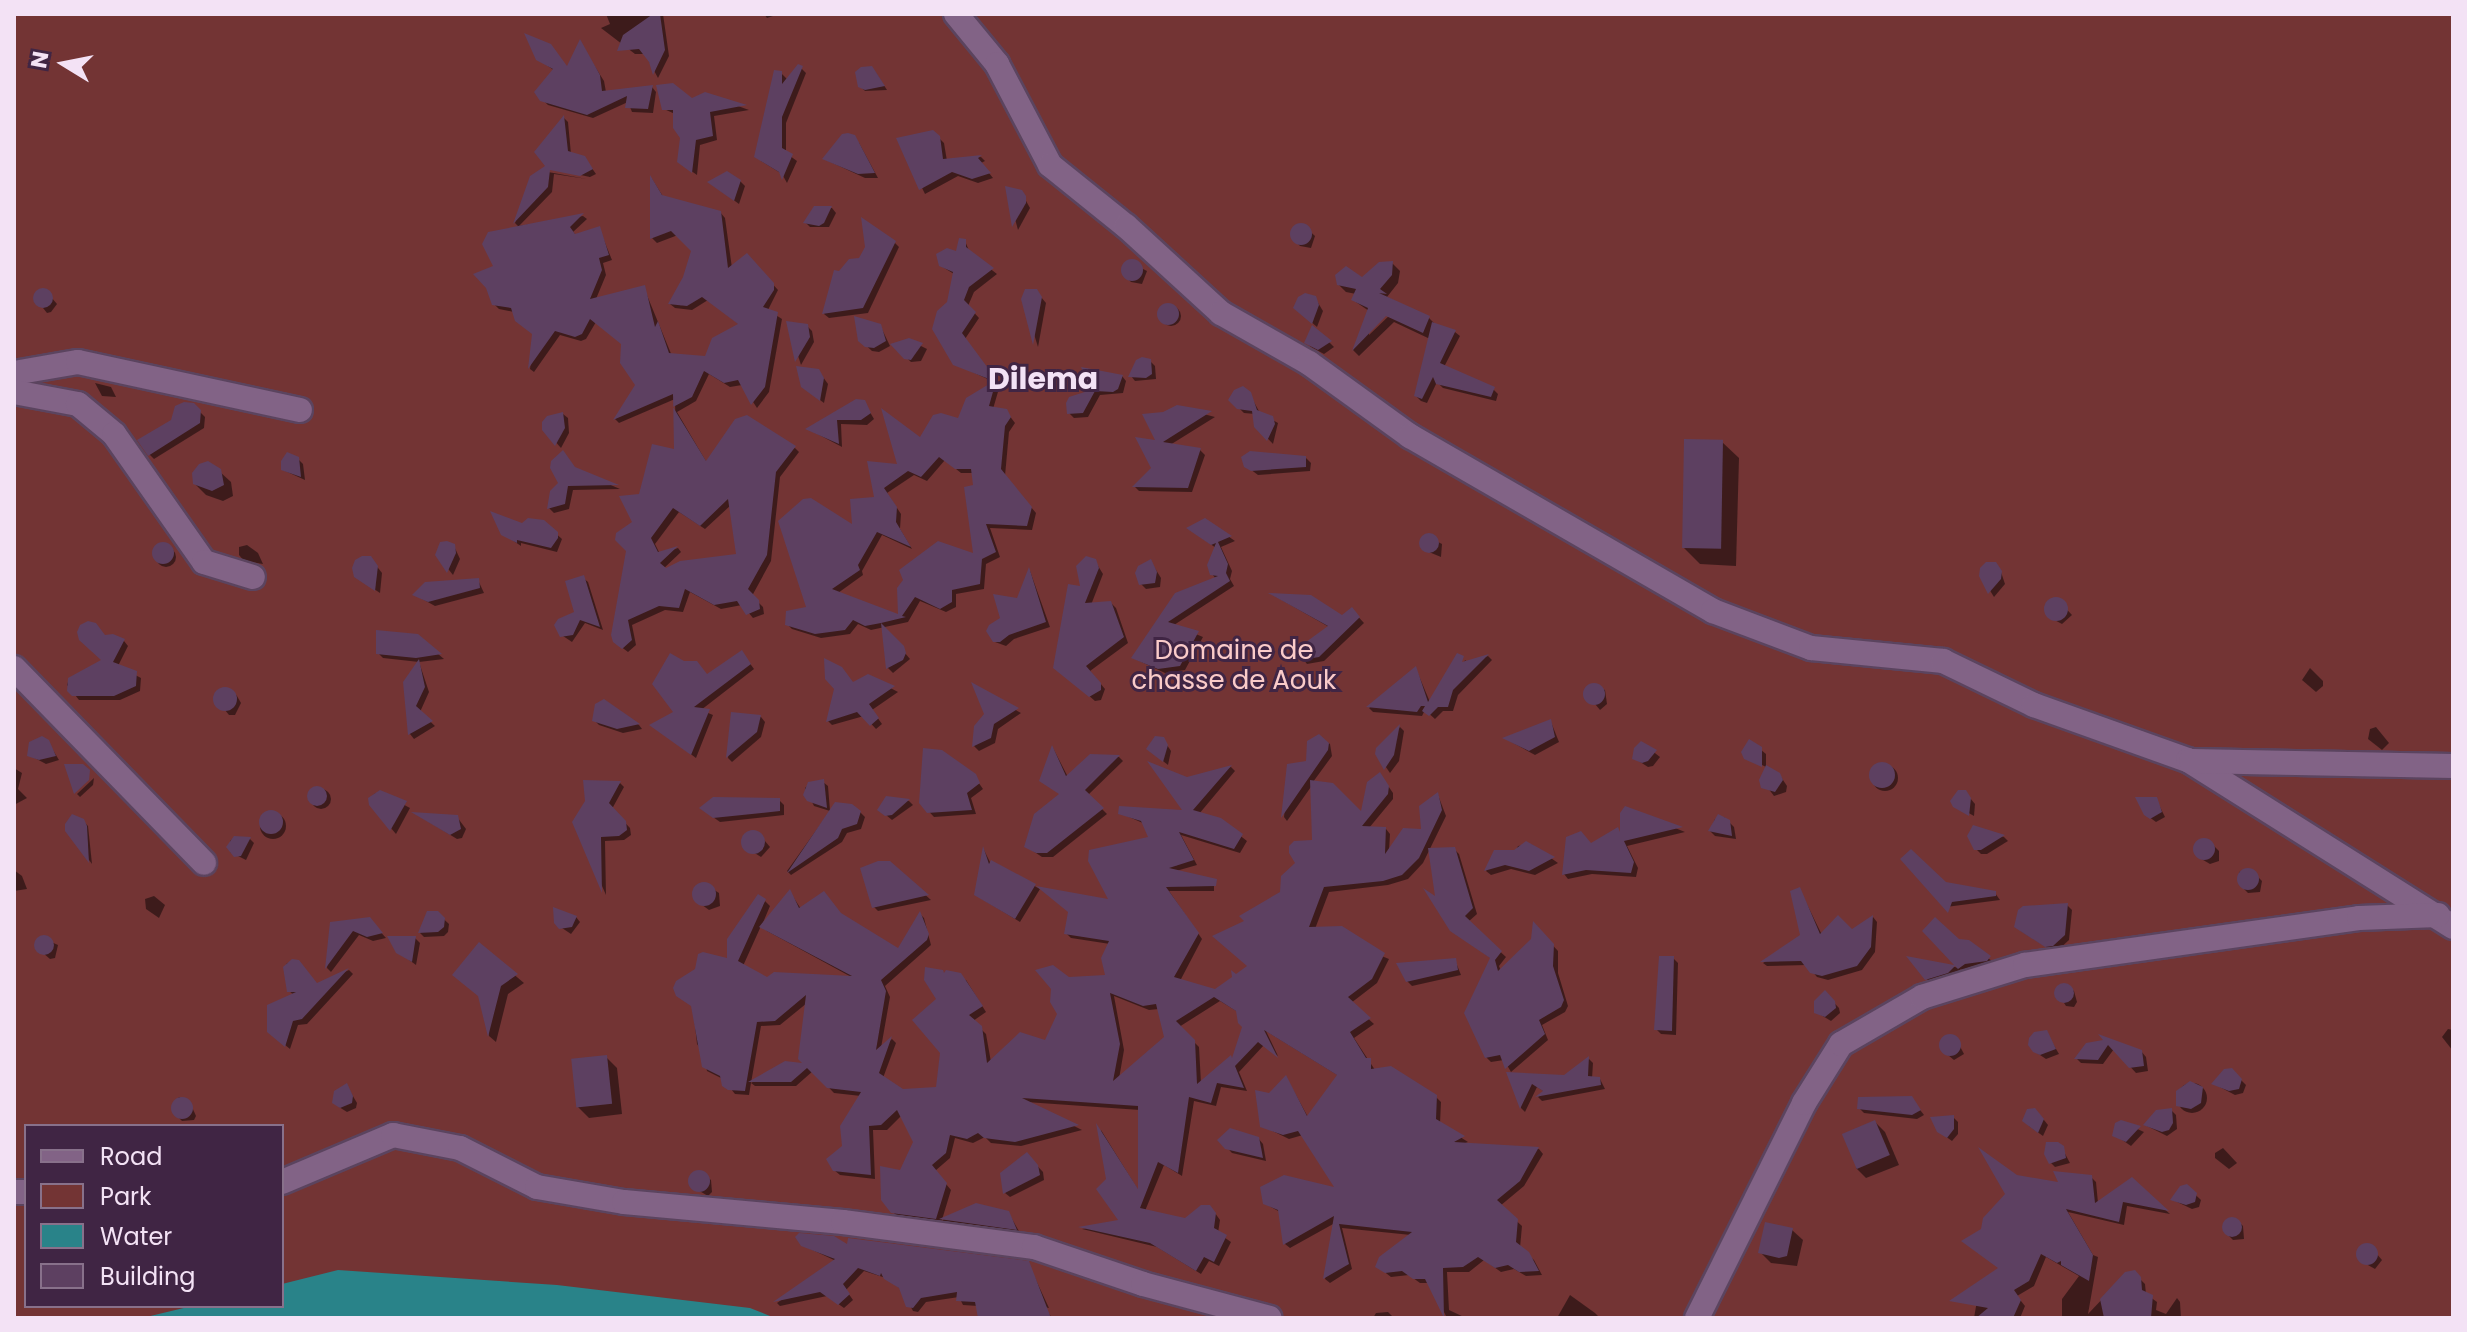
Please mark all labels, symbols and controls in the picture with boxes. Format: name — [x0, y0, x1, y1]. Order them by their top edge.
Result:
north arrow — [24, 24, 104, 104]
text: N — [23, 49, 57, 71]
district label: Dilema — [988, 361, 1098, 397]
park label: Domaine de chasse de Aouk — [1131, 635, 1337, 696]
legend — [24, 1124, 284, 1308]
text: Road — [100, 1140, 162, 1173]
text: Park — [100, 1180, 151, 1213]
text: Water — [100, 1220, 172, 1253]
text: Building — [100, 1260, 196, 1293]

